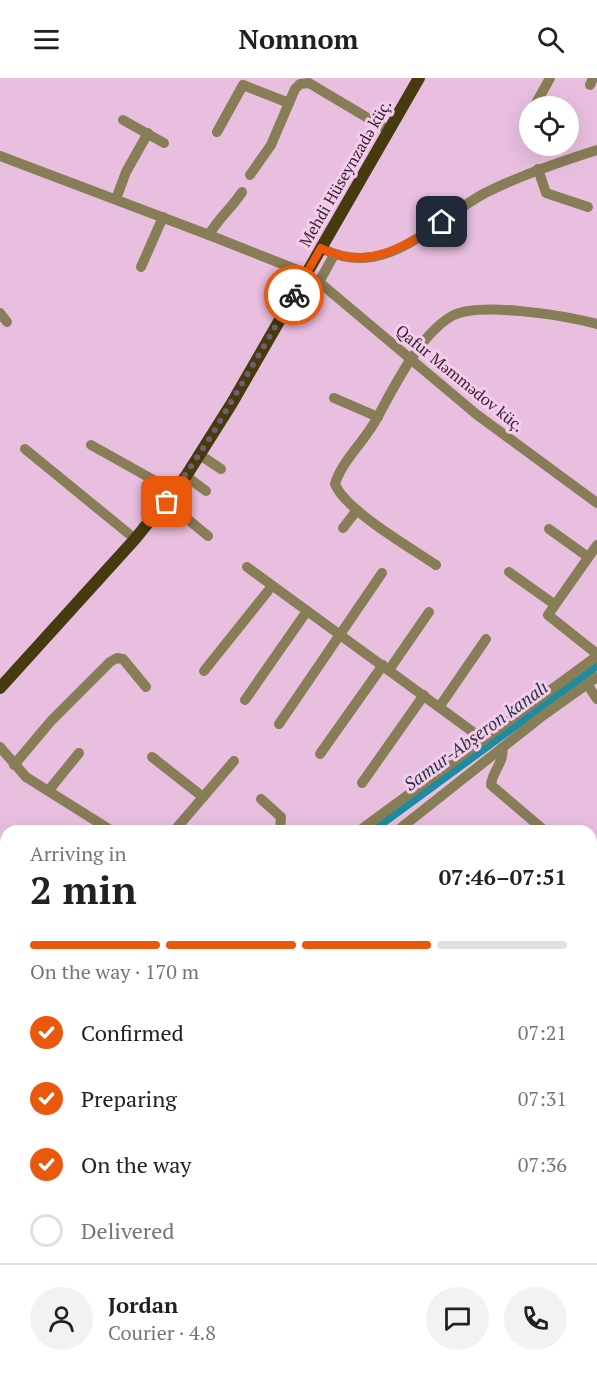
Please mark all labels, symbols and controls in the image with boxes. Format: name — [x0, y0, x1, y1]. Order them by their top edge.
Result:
text: Nomnom — [239, 21, 358, 57]
icon: menu — [30, 23, 63, 56]
icon: search — [534, 23, 567, 56]
street label: Mehdi Hüseynzadə küç. — [294, 95, 396, 251]
map controls — [519, 96, 579, 156]
button: locate — [519, 96, 579, 156]
pin — [416, 196, 467, 247]
icon: home — [425, 205, 458, 238]
courier — [264, 265, 324, 325]
icon: bike — [278, 279, 311, 312]
street label: Qafur Məmmədov küç. — [391, 319, 529, 437]
pin — [141, 476, 192, 527]
icon: bag — [150, 485, 183, 518]
water label: Samur-Abşeron kanalı — [399, 675, 552, 796]
text: Arriving in — [30, 840, 126, 867]
text: 07:46–07:51 — [439, 862, 567, 891]
text: 2 min — [30, 863, 137, 915]
text: On the way · 170 m — [30, 958, 199, 985]
icon: check — [30, 1016, 63, 1049]
text: Confirmed — [81, 1018, 184, 1047]
text: 07:21 — [518, 1019, 567, 1046]
icon: check — [30, 1082, 63, 1115]
text: Preparing — [81, 1084, 177, 1113]
text: 07:31 — [518, 1085, 567, 1112]
icon: check — [30, 1148, 63, 1181]
text: On the way — [81, 1150, 191, 1179]
text: 07:36 — [518, 1151, 567, 1178]
text: Delivered — [81, 1216, 174, 1245]
button: person — [30, 1287, 93, 1350]
button: chat — [426, 1287, 489, 1350]
button: phone — [504, 1287, 567, 1350]
text: Jordan — [108, 1290, 178, 1319]
text: Courier · 4.8 — [108, 1319, 216, 1346]

